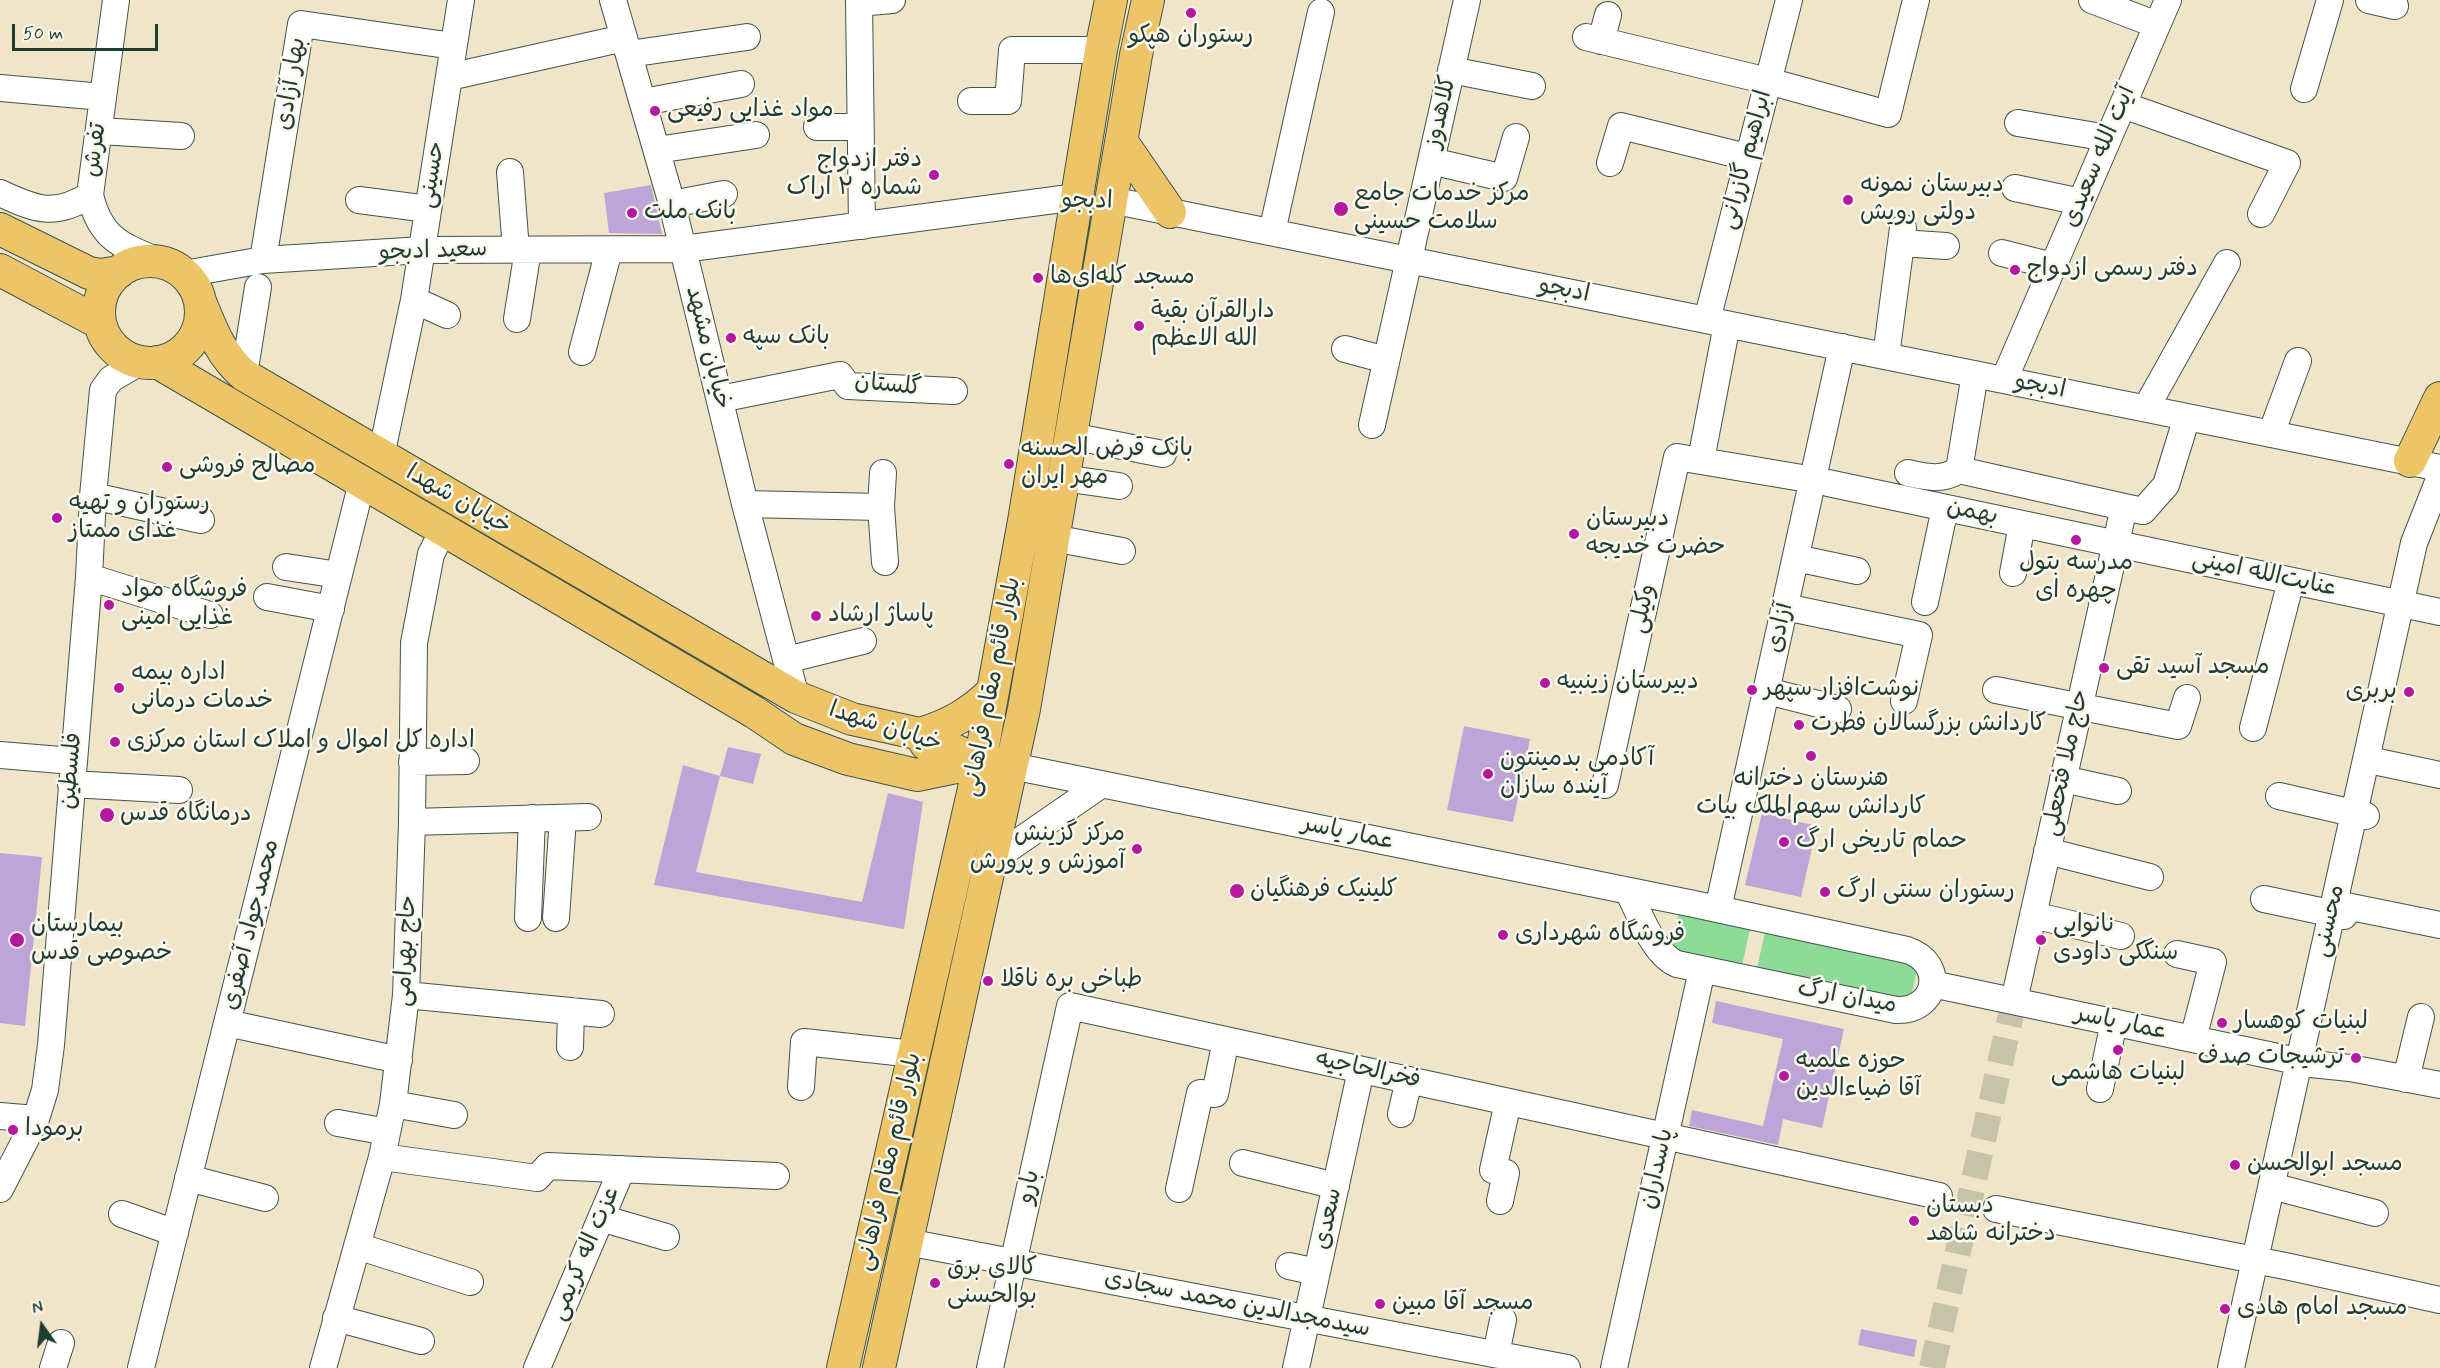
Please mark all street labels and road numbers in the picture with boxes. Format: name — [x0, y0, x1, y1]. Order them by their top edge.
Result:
street label: بهار آزادی — [270, 35, 314, 133]
street label: کلاهدوز — [1420, 73, 1464, 151]
street label: آیت الله سعیدی — [2057, 82, 2143, 232]
street label: ابراهیم گازرانی — [1715, 87, 1779, 233]
street label: تفرش — [78, 121, 114, 179]
street label: حسینی — [414, 139, 452, 211]
street label: ادبجو — [1061, 187, 1113, 217]
street label: سعید ادبجو — [378, 236, 488, 268]
street label: ادبجو — [1536, 272, 1592, 310]
street label: خیابان مشهد — [678, 284, 736, 412]
street label: گلستان — [853, 368, 923, 404]
street label: ادبجو — [2012, 368, 2068, 406]
street label: خیابان شهدا — [400, 459, 516, 543]
street label: بهمن — [1944, 494, 2000, 532]
street label: عنایت‌الله امینی — [2189, 546, 2339, 604]
street label: بلوار قائم مقام فراهانی — [958, 575, 1028, 799]
street label: وکیلی — [1625, 582, 1663, 636]
street label: آزادی — [1761, 600, 1801, 656]
street label: حاج ملا فتحعلی — [2037, 687, 2097, 839]
street label: خیابان شهدا — [825, 696, 945, 760]
street label: فلسطین — [54, 731, 90, 811]
street label: عمار یاسر — [1299, 810, 1397, 858]
street label: محمدجواد آصفری — [217, 837, 287, 1013]
street label: محسنی — [2308, 882, 2352, 960]
street label: حاج بهرامی — [390, 895, 424, 1007]
street label: میدان ارگ — [1795, 975, 1899, 1021]
street label: عمار یاسر — [2072, 1000, 2170, 1048]
street label: فخرالحاجیه — [1313, 1046, 1423, 1096]
street label: بلوار قائم مقام فراهانی — [851, 1050, 929, 1274]
street label: پاسداران — [1635, 1126, 1681, 1212]
street label: بارو — [1012, 1168, 1048, 1206]
street label: عزت اله کریمی — [545, 1183, 627, 1325]
street label: سعدی — [1308, 1185, 1350, 1253]
street label: سیدمجدالدین محمد سجادی — [1102, 1265, 1372, 1345]

